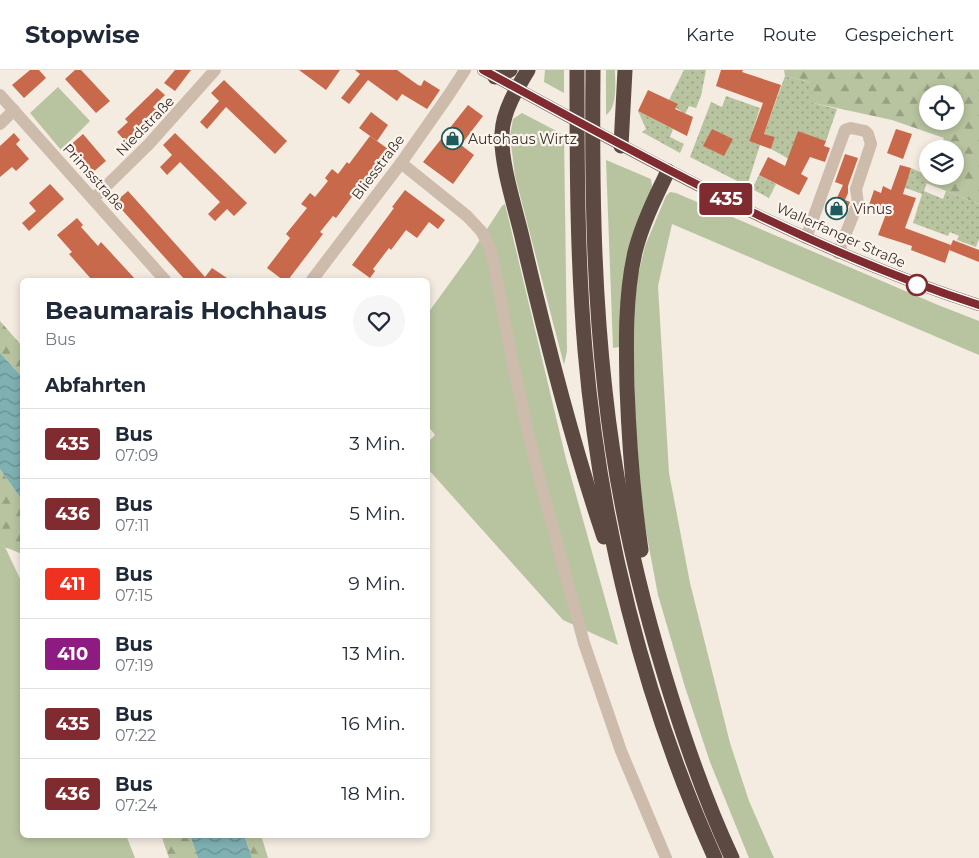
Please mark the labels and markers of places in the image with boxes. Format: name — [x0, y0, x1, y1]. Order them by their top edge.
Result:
shop icon: Autohaus Wirtz — [440, 127, 464, 151]
place label: Autohaus Wirtz — [468, 130, 577, 148]
shop icon: Vinus — [825, 197, 849, 221]
place label: Vinus — [853, 200, 892, 218]
unlabelled marker — [906, 274, 928, 296]

